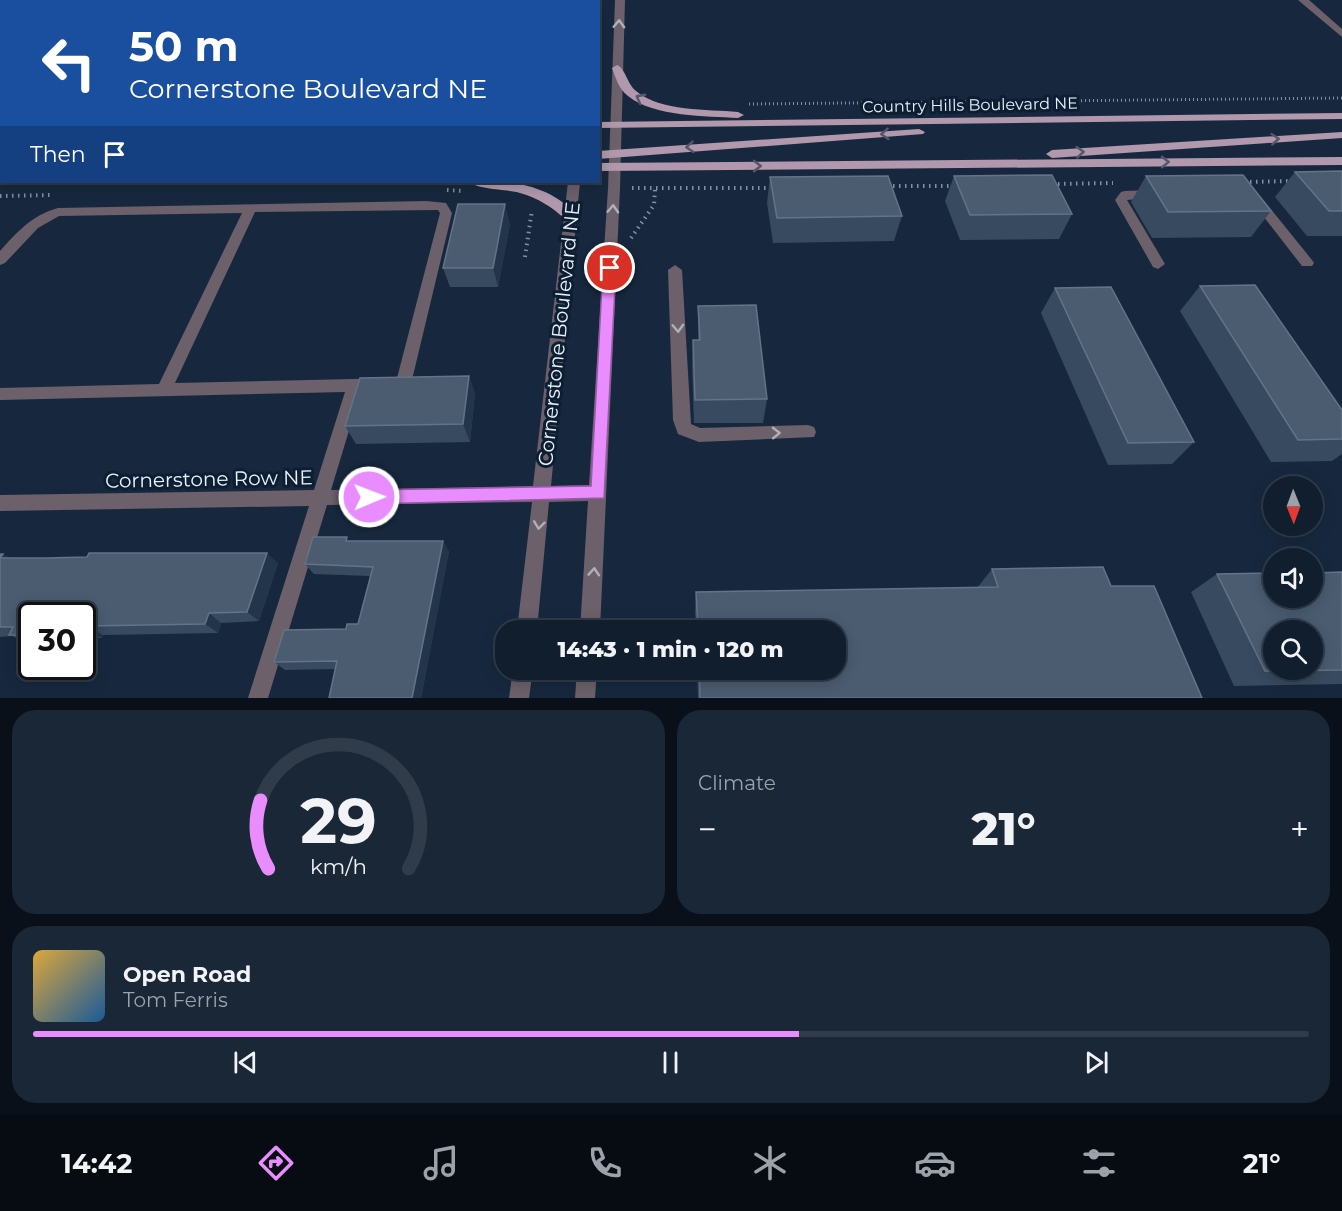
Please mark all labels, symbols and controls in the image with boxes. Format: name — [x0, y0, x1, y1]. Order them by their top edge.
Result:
one-way arrow — [612, 19, 625, 28]
text: 50 m — [129, 20, 238, 72]
icon: left — [30, 24, 108, 102]
text: Cornerstone Boulevard NE — [129, 72, 487, 105]
one-way arrow — [636, 94, 646, 105]
street label: Country Hills Boulevard NE — [862, 94, 1078, 116]
one-way arrow — [880, 127, 889, 140]
one-way arrow — [1270, 133, 1279, 146]
icon: arrive — [98, 138, 131, 171]
one-way arrow — [686, 140, 695, 153]
text: Then — [30, 141, 86, 168]
one-way arrow — [1076, 145, 1085, 158]
one-way arrow — [1160, 156, 1169, 168]
one-way arrow — [752, 159, 761, 172]
street label: Cornerstone Boulevard NE — [533, 201, 585, 467]
one-way arrow — [606, 205, 619, 214]
pin — [584, 242, 635, 293]
icon: arrive — [593, 251, 626, 284]
one-way arrow — [671, 324, 684, 333]
one-way arrow — [772, 427, 781, 439]
street label: Cornerstone Row NE — [105, 465, 313, 493]
position arrow — [337, 465, 401, 529]
north arrow — [1263, 476, 1323, 536]
map controls — [1263, 476, 1323, 680]
one-way arrow — [533, 520, 546, 529]
button: sound — [1263, 548, 1323, 608]
one-way arrow — [587, 567, 600, 576]
speed limit sign: 30 — [18, 602, 96, 680]
button: search — [1263, 620, 1323, 680]
text: 14:43 · 1 min · 120 m — [557, 636, 784, 663]
text: Climate — [698, 771, 776, 795]
text: 29 — [300, 783, 377, 859]
text: 21° — [972, 801, 1035, 856]
text: − — [698, 809, 717, 849]
text: + — [1290, 809, 1309, 849]
text: km/h — [310, 853, 367, 879]
text: Open Road — [123, 961, 251, 988]
text: Tom Ferris — [123, 988, 228, 1012]
icon: previous — [229, 1046, 262, 1079]
icon: pause — [654, 1046, 687, 1079]
icon: next — [1080, 1046, 1113, 1079]
icon: directions — [255, 1142, 297, 1184]
icon: music — [420, 1142, 462, 1184]
icon: phone — [584, 1142, 626, 1184]
icon: climate — [749, 1142, 791, 1184]
icon: car — [914, 1142, 956, 1184]
icon: filters — [1078, 1142, 1120, 1184]
text: 14:42 — [61, 1147, 132, 1180]
text: 21° — [1243, 1147, 1281, 1180]

